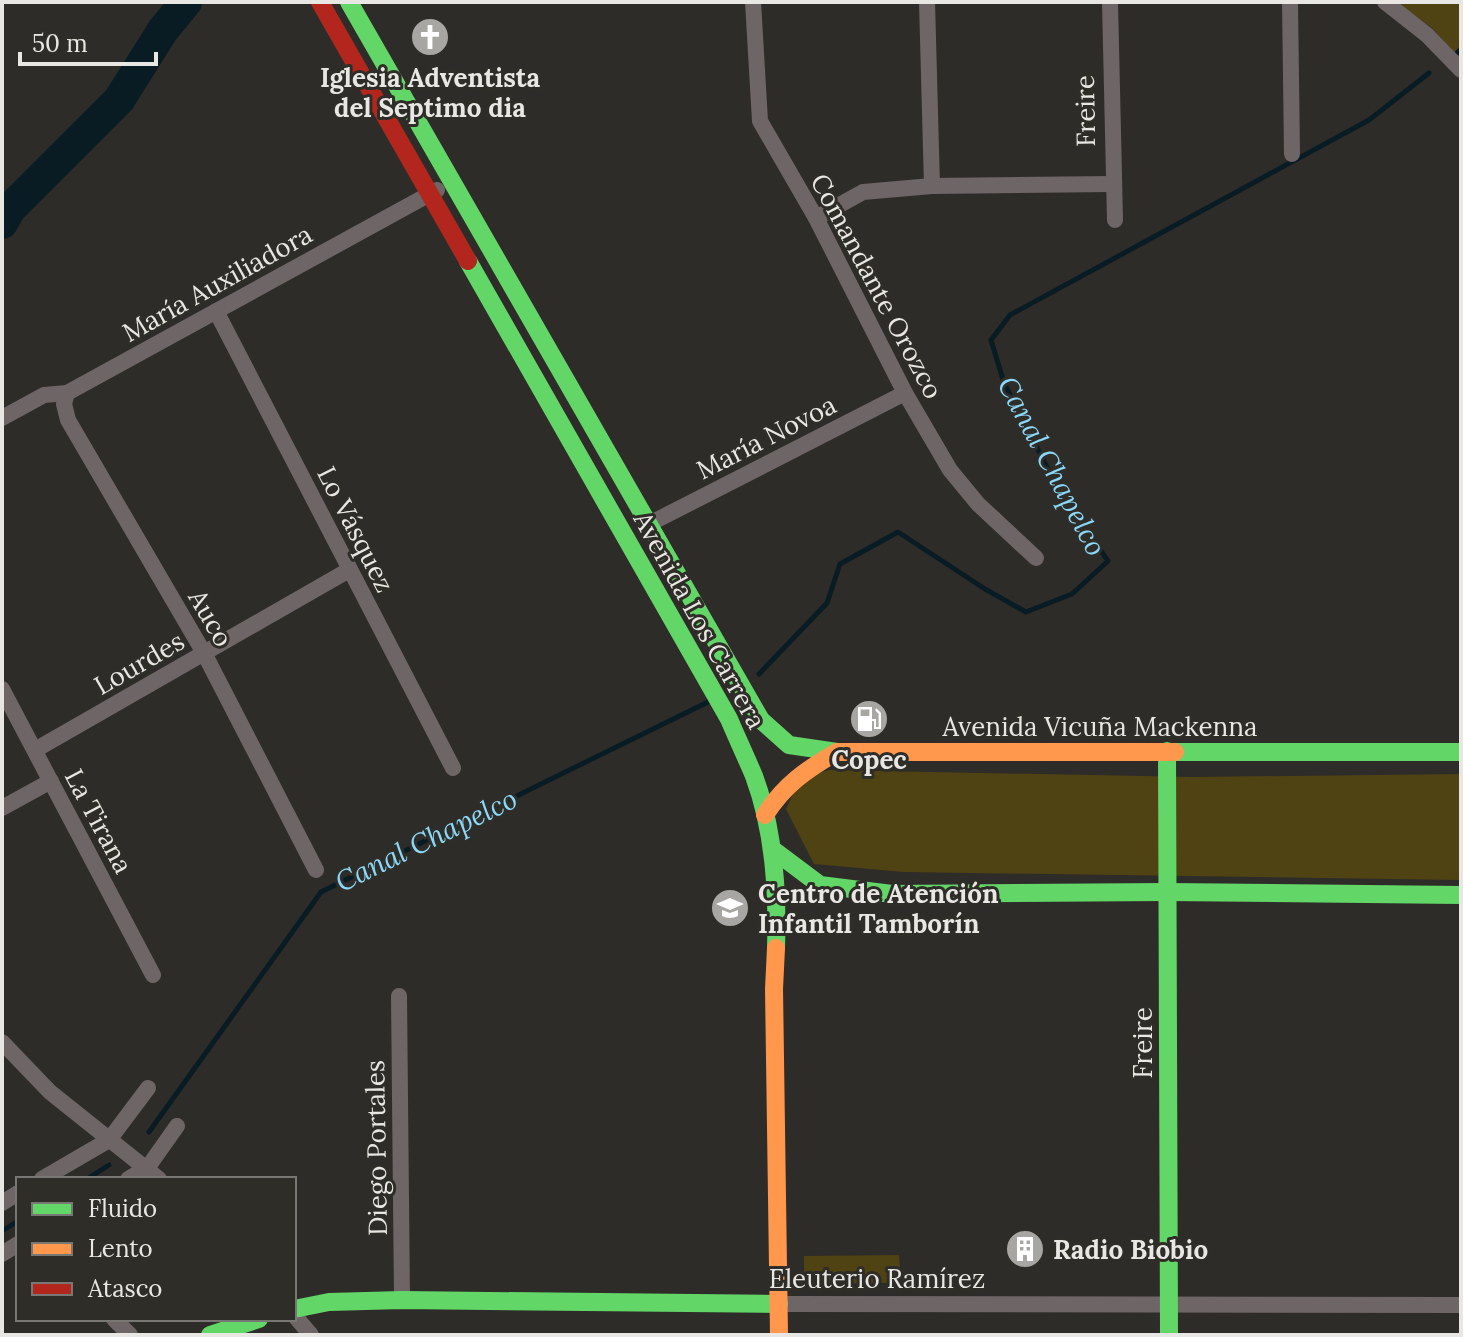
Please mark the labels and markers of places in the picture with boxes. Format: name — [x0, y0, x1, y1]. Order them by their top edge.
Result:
church icon: Iglesia Adventista del Septimo dia — [409, 16, 451, 58]
place label: Iglesia Adventista del Septimo dia — [320, 61, 540, 124]
fuel station icon: Copec — [848, 698, 890, 740]
place label: Copec — [831, 743, 907, 776]
place label: Centro de Atención Infantil Tamborín — [758, 877, 999, 940]
school or university icon: Centro de Atención Infantil Tamborín — [709, 887, 751, 929]
building icon: Radio Biobio — [1004, 1228, 1046, 1270]
place label: Radio Biobio — [1053, 1233, 1208, 1266]

